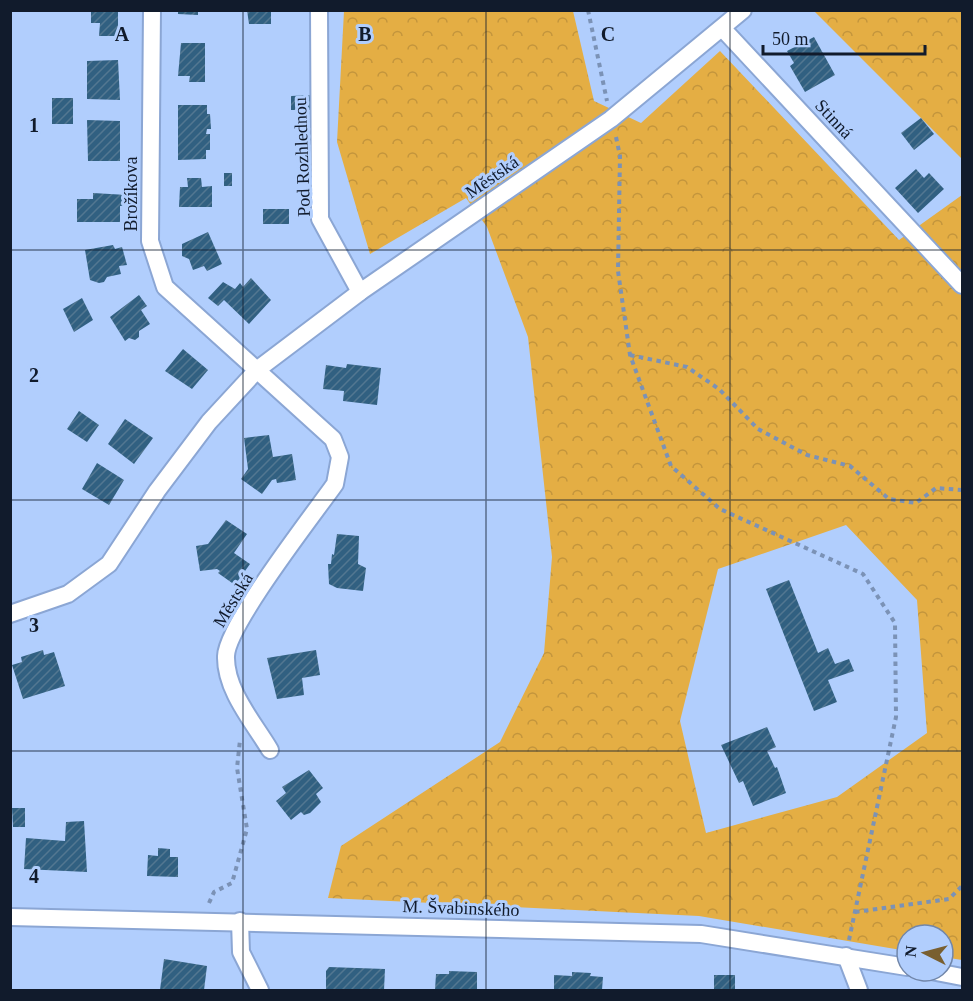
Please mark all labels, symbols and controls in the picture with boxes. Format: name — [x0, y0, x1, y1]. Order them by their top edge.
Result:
scale bar — [763, 18, 925, 56]
text: A — [115, 23, 130, 45]
text: B — [358, 23, 372, 45]
text: C — [601, 23, 615, 45]
text: 50 m — [772, 29, 809, 49]
street label: Stinná — [811, 95, 857, 143]
street label: Pod Rozhlednou — [290, 97, 314, 217]
text: 1 — [29, 114, 39, 136]
street label: Městská — [462, 152, 522, 202]
street label: Brožíkova — [121, 157, 141, 231]
text: 2 — [29, 364, 39, 386]
street label: Městská — [209, 569, 257, 631]
text: 3 — [29, 614, 39, 636]
text: 4 — [29, 865, 39, 887]
street label: M. Švabinského — [402, 895, 520, 920]
north arrow — [895, 923, 955, 983]
text: N — [902, 944, 920, 958]

